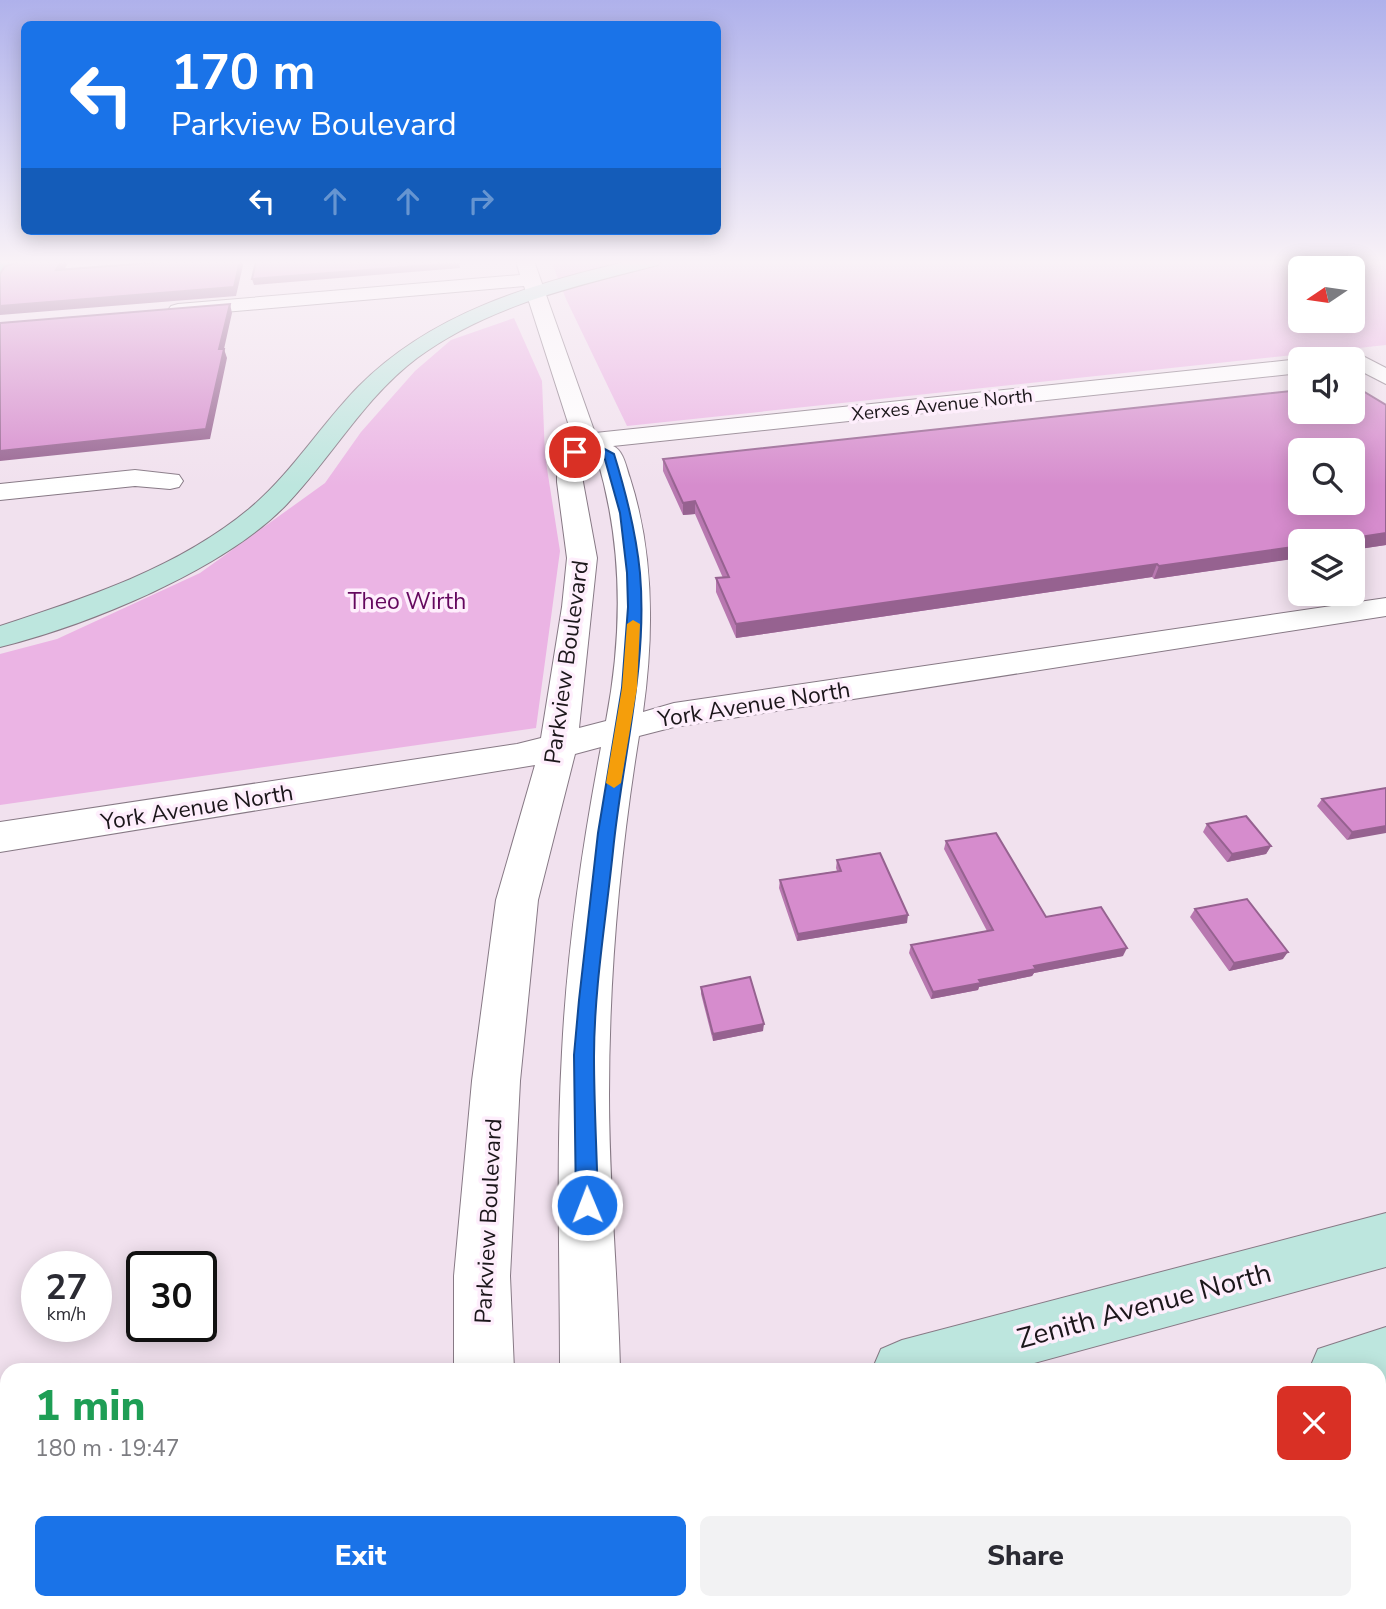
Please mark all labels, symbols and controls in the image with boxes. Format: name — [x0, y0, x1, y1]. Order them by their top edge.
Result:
text: 170 m — [171, 39, 315, 106]
icon: left — [56, 49, 147, 140]
text: Parkview Boulevard — [171, 103, 457, 146]
icon: left — [243, 182, 281, 220]
icon: ahead — [316, 182, 354, 220]
icon: ahead — [389, 182, 427, 220]
icon: right — [462, 182, 500, 220]
north arrow — [1288, 256, 1365, 332]
map controls — [1288, 256, 1365, 606]
button: sound — [1288, 347, 1365, 424]
street label: Xerxes Avenue North — [850, 383, 1034, 427]
pin — [545, 422, 605, 482]
icon: arrive — [556, 433, 594, 471]
button: search — [1288, 438, 1365, 515]
button: layers — [1288, 529, 1365, 606]
street label: Parkview Boulevard — [537, 558, 596, 766]
park label: Theo Wirth — [348, 586, 466, 617]
street label: York Avenue North — [655, 674, 852, 735]
street label: York Avenue North — [98, 777, 295, 838]
street label: Parkview Boulevard — [468, 1118, 509, 1324]
position arrow — [550, 1168, 624, 1242]
speed limit sign: 30 — [126, 1251, 217, 1342]
street label: Zenith Avenue North — [1013, 1254, 1275, 1358]
text: 27 — [45, 1264, 88, 1311]
text: km/h — [47, 1302, 86, 1326]
text: 1 min — [35, 1378, 145, 1435]
button: close — [1277, 1386, 1351, 1460]
text: 180 m · 19:47 — [35, 1433, 180, 1464]
button: Exit — [35, 1516, 686, 1596]
button: Share — [700, 1516, 1351, 1596]

